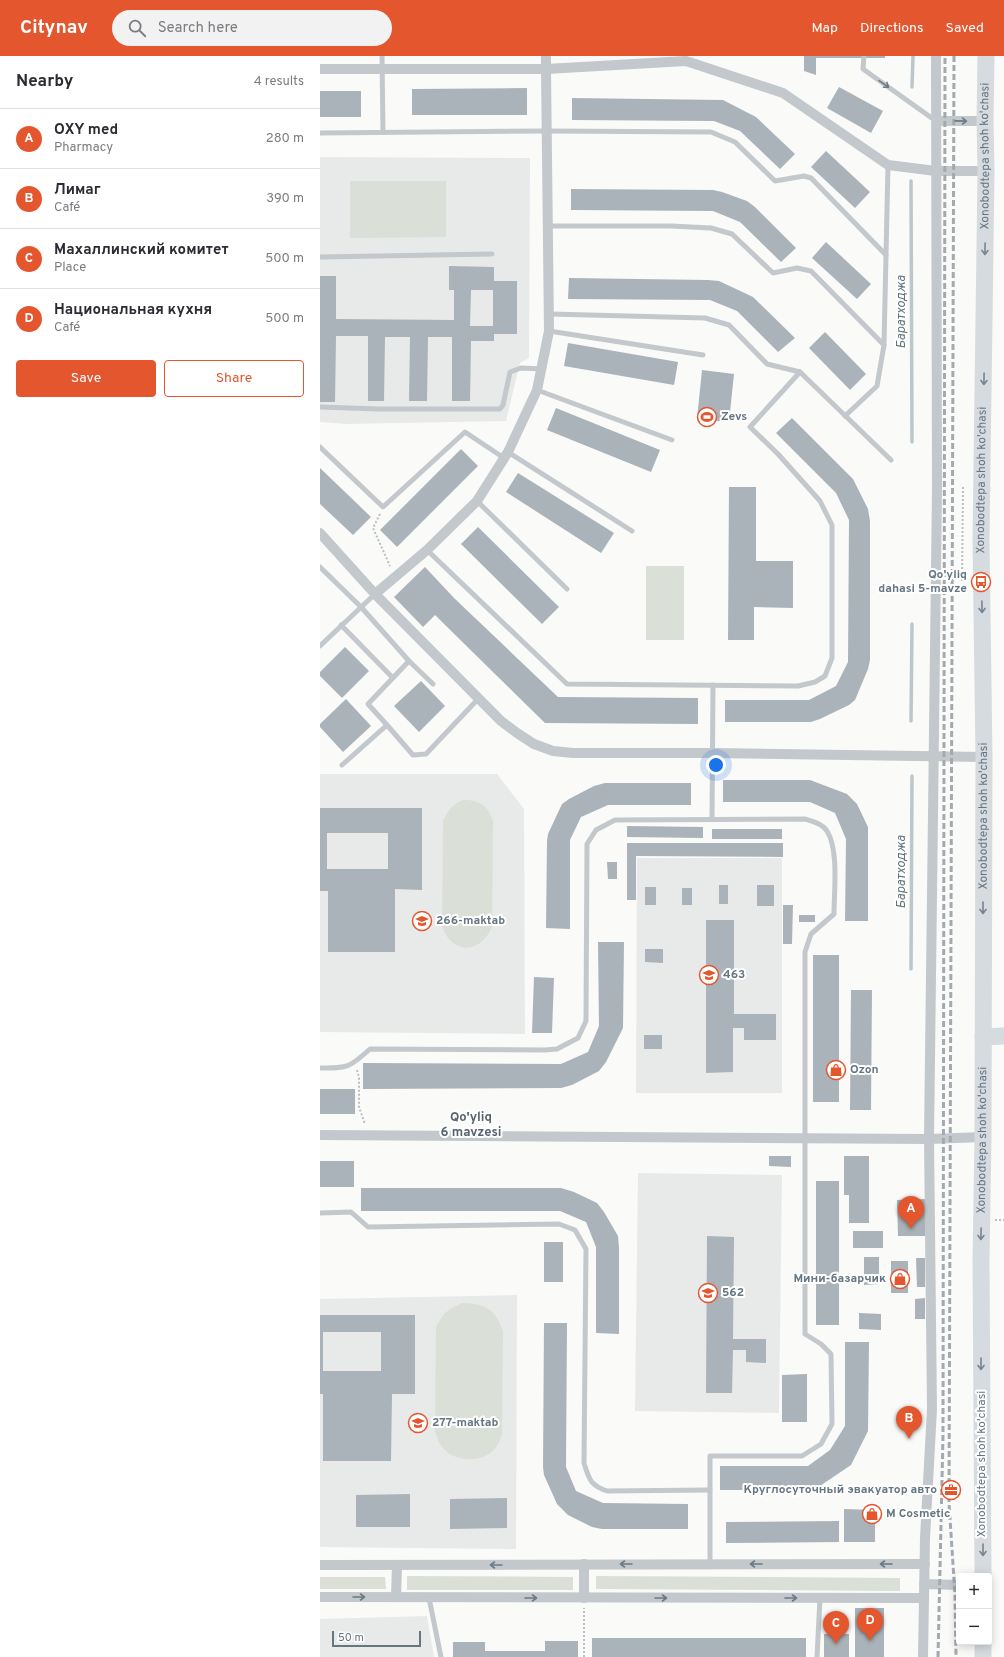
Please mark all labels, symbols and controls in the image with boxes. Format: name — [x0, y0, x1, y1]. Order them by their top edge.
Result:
search box — [112, 10, 392, 46]
text: Citynav — [20, 16, 88, 40]
icon: search — [126, 17, 148, 39]
text: Search here — [158, 19, 238, 38]
text: Map — [812, 20, 838, 37]
text: Directions — [860, 20, 924, 37]
text: Saved — [946, 20, 984, 37]
text: Nearby — [16, 71, 73, 93]
text: 4 results — [254, 74, 304, 90]
one-way arrow — [878, 80, 889, 88]
street label: Xonobodtepa shoh ko'chasi — [977, 83, 994, 230]
one-way arrow — [954, 117, 967, 125]
text: OXY med — [54, 121, 118, 140]
text: A — [24, 131, 34, 147]
text: 280 m — [266, 131, 304, 147]
text: Pharmacy — [54, 140, 113, 156]
text: Лимаг — [54, 181, 101, 200]
text: B — [25, 191, 33, 207]
text: 390 m — [266, 191, 304, 207]
text: Café — [54, 200, 80, 216]
text: Махаллинский комитет — [54, 241, 229, 260]
one-way arrow — [982, 242, 989, 255]
text: C — [25, 251, 33, 267]
text: 500 m — [265, 251, 304, 267]
text: Place — [54, 260, 86, 276]
water label: Баратходжа — [894, 275, 910, 349]
text: Национальная кухня — [54, 301, 212, 320]
text: D — [24, 311, 34, 327]
text: 500 m — [265, 311, 304, 327]
text: Café — [54, 320, 80, 336]
button: Save — [16, 360, 156, 397]
button: Share — [164, 360, 304, 397]
one-way arrow — [980, 372, 988, 385]
sports icon: Zevs — [696, 406, 718, 428]
street label: Xonobodtepa shoh ko'chasi — [973, 407, 991, 554]
place label: Zevs — [721, 409, 747, 425]
place label: Qo'yliq dahasi 5-mavze — [878, 567, 967, 597]
bus stop icon: Qo'yliq dahasi 5-mavze — [970, 571, 992, 593]
one-way arrow — [978, 600, 986, 613]
street label: Xonobodtepa shoh ko'chasi — [976, 742, 992, 889]
your location — [706, 755, 726, 775]
water label: Баратходжа — [894, 835, 910, 909]
one-way arrow — [979, 901, 987, 914]
school or university icon: 266-maktab — [411, 910, 433, 932]
place label: 266-maktab — [436, 913, 505, 929]
school or university icon: 463 — [698, 964, 720, 986]
place label: 463 — [723, 967, 745, 983]
shop icon: Ozon — [825, 1059, 847, 1081]
place label: Ozon — [850, 1062, 879, 1078]
street label: Xonobodtepa shoh ko'chasi — [974, 1067, 991, 1214]
district label: Qo'yliq 6 mavzesi — [441, 1110, 501, 1141]
pin: A — [898, 1196, 924, 1229]
one-way arrow — [977, 1227, 985, 1240]
shop icon: Мини-базарчик — [889, 1268, 911, 1290]
place label: Мини-базарчик — [793, 1271, 886, 1287]
school or university icon: 562 — [697, 1282, 719, 1304]
place label: 562 — [722, 1285, 744, 1301]
one-way arrow — [977, 1357, 985, 1370]
street label: Xonobodtepa shoh ko'chasi — [974, 1391, 990, 1537]
pin: B — [896, 1406, 922, 1439]
school or university icon: 277-maktab — [407, 1412, 429, 1434]
place label: 277-maktab — [432, 1415, 499, 1431]
office icon: Круглосуточный эвакуатор авто — [940, 1479, 962, 1501]
place label: Круглосуточный эвакуатор авто — [743, 1482, 937, 1498]
shop icon: M Cosmetic — [861, 1503, 883, 1525]
place label: M Cosmetic — [886, 1506, 951, 1522]
one-way arrow — [979, 1543, 987, 1556]
one-way arrow — [620, 1560, 633, 1568]
one-way arrow — [750, 1560, 763, 1568]
one-way arrow — [880, 1560, 893, 1568]
one-way arrow — [490, 1561, 503, 1569]
map controls — [956, 1573, 992, 1645]
button: + — [956, 1573, 992, 1609]
one-way arrow — [352, 1593, 365, 1601]
one-way arrow — [524, 1594, 537, 1602]
one-way arrow — [654, 1594, 667, 1602]
one-way arrow — [784, 1594, 797, 1602]
pin: D — [857, 1608, 883, 1641]
button: − — [956, 1609, 992, 1645]
pin: C — [823, 1611, 849, 1644]
scale bar — [332, 1629, 421, 1648]
text: 50 m — [338, 1631, 364, 1645]

